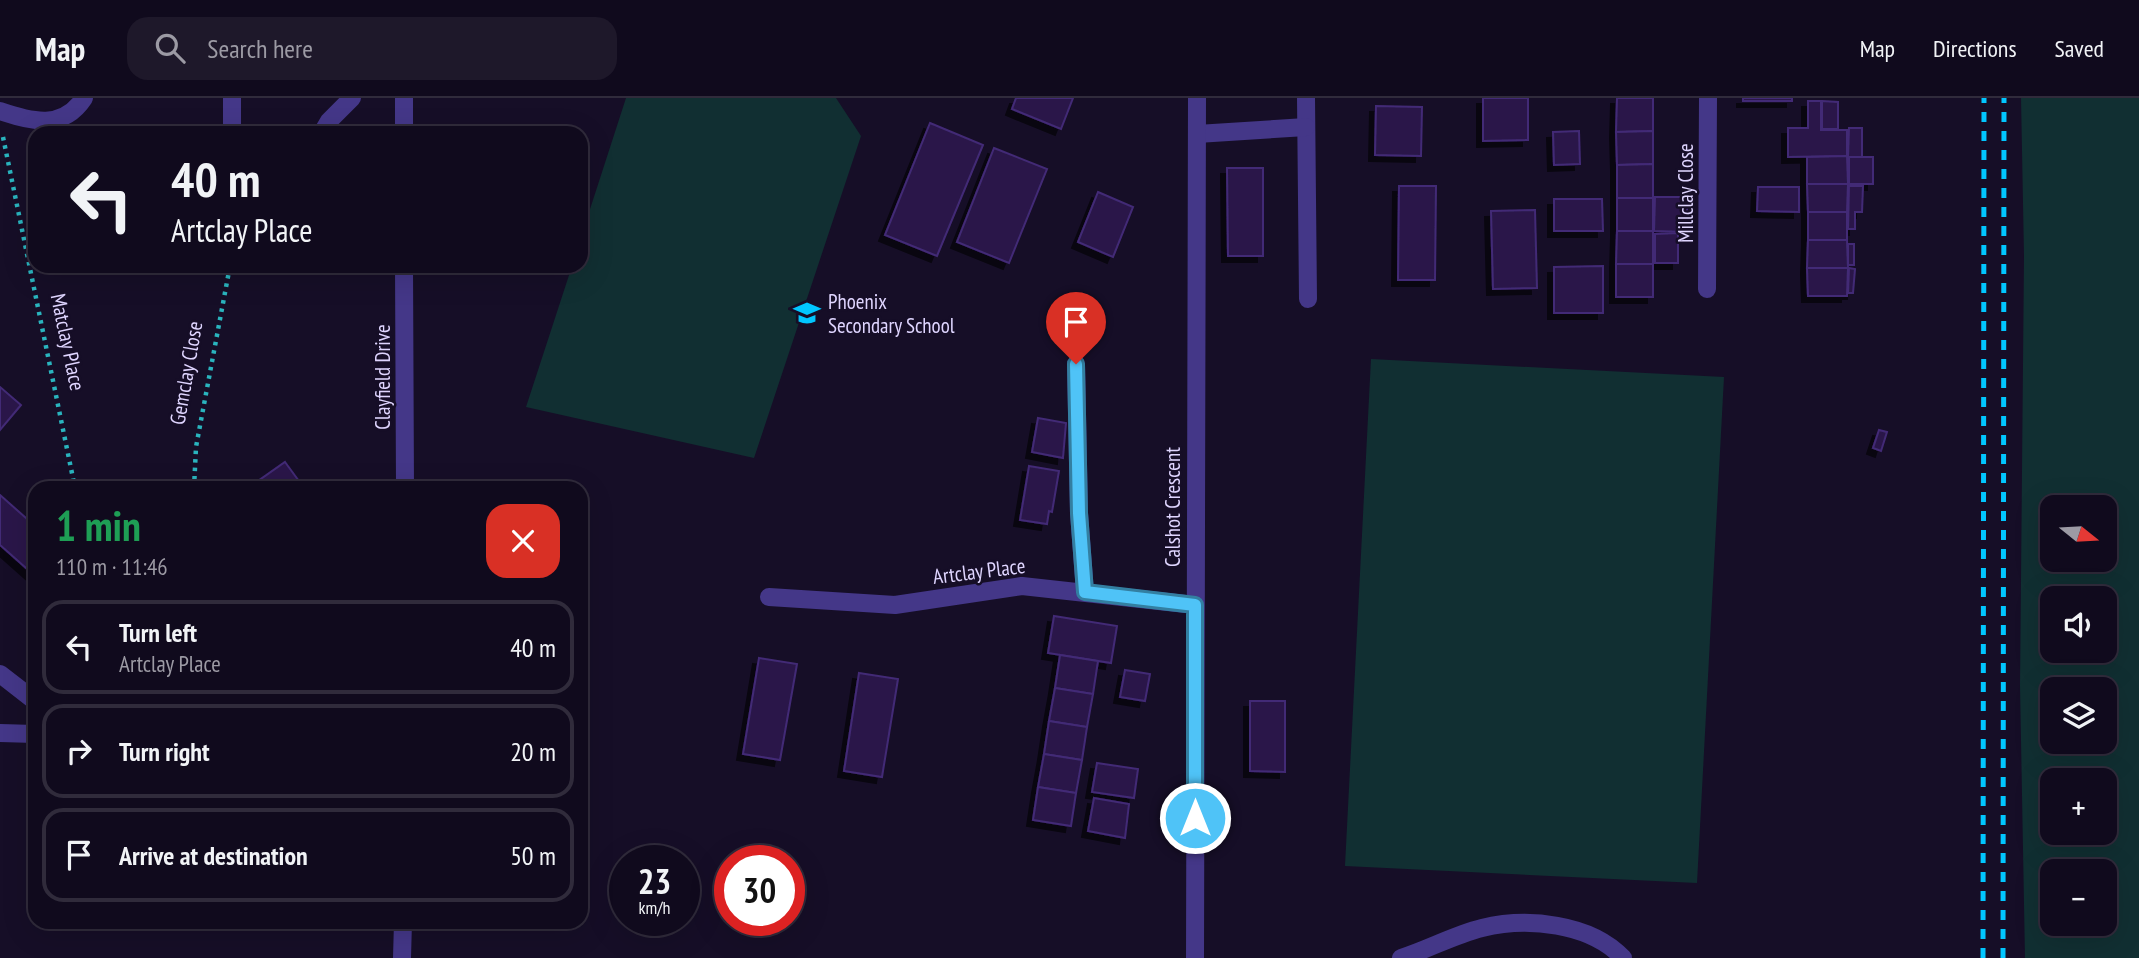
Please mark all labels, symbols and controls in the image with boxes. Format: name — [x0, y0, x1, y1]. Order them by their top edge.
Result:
search box — [127, 17, 617, 80]
text: Map — [35, 27, 85, 70]
icon: search — [151, 29, 189, 67]
text: Search here — [207, 32, 313, 65]
text: Map — [1860, 33, 1895, 64]
text: Directions — [1933, 33, 2017, 64]
text: Saved — [2055, 33, 2104, 64]
street label: Millclay Close — [1672, 143, 1699, 243]
text: 40 m — [171, 147, 260, 211]
icon: left — [56, 154, 147, 245]
text: Artclay Place — [171, 209, 313, 251]
place label: Phoenix Secondary School — [828, 288, 955, 339]
street label: Matclay Place — [45, 291, 91, 393]
pin — [1046, 292, 1106, 364]
school or university icon: Phoenix Secondary School — [792, 298, 822, 328]
icon: arrive — [1057, 303, 1095, 341]
street label: Gemclay Close — [164, 319, 208, 427]
street label: Clayfield Drive — [369, 324, 396, 430]
street label: Calshot Crescent — [1159, 447, 1186, 567]
north arrow — [2040, 495, 2118, 572]
map controls — [2040, 495, 2117, 936]
text: 1 min — [56, 498, 141, 553]
button: close — [486, 504, 560, 578]
text: 110 m · 11:46 — [56, 552, 168, 581]
street label: Artclay Place — [931, 552, 1027, 590]
button: sound — [2040, 586, 2117, 663]
text: Turn left — [119, 616, 197, 649]
icon: left — [60, 628, 98, 666]
text: 40 m — [510, 631, 556, 664]
text: Artclay Place — [119, 649, 221, 678]
button: layers — [2040, 677, 2117, 754]
icon: right — [60, 732, 98, 770]
text: Turn right — [119, 735, 210, 768]
text: 20 m — [510, 735, 556, 768]
button: + — [2040, 768, 2117, 845]
position arrow — [1158, 781, 1232, 855]
icon: arrive — [60, 836, 98, 874]
text: Arrive at destination — [119, 839, 308, 872]
text: 50 m — [510, 839, 556, 872]
speed limit sign: 30 — [714, 845, 805, 936]
text: 23 — [638, 858, 671, 904]
button: − — [2040, 859, 2117, 936]
text: km/h — [639, 896, 670, 919]

